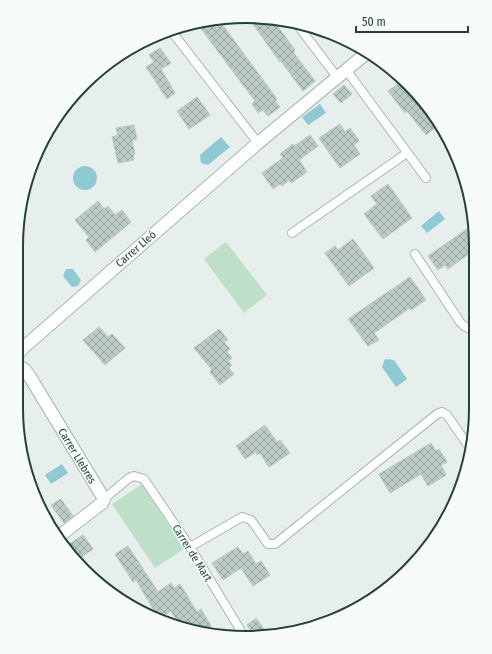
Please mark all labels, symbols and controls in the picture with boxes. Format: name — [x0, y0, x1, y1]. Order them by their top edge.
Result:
scale bar — [356, 8, 468, 34]
text: 50 m — [362, 15, 386, 29]
street label: Carrer Lleó — [113, 228, 159, 270]
street label: Carrer Llebres — [55, 426, 99, 486]
street label: Carrer de Mart — [169, 522, 215, 584]

